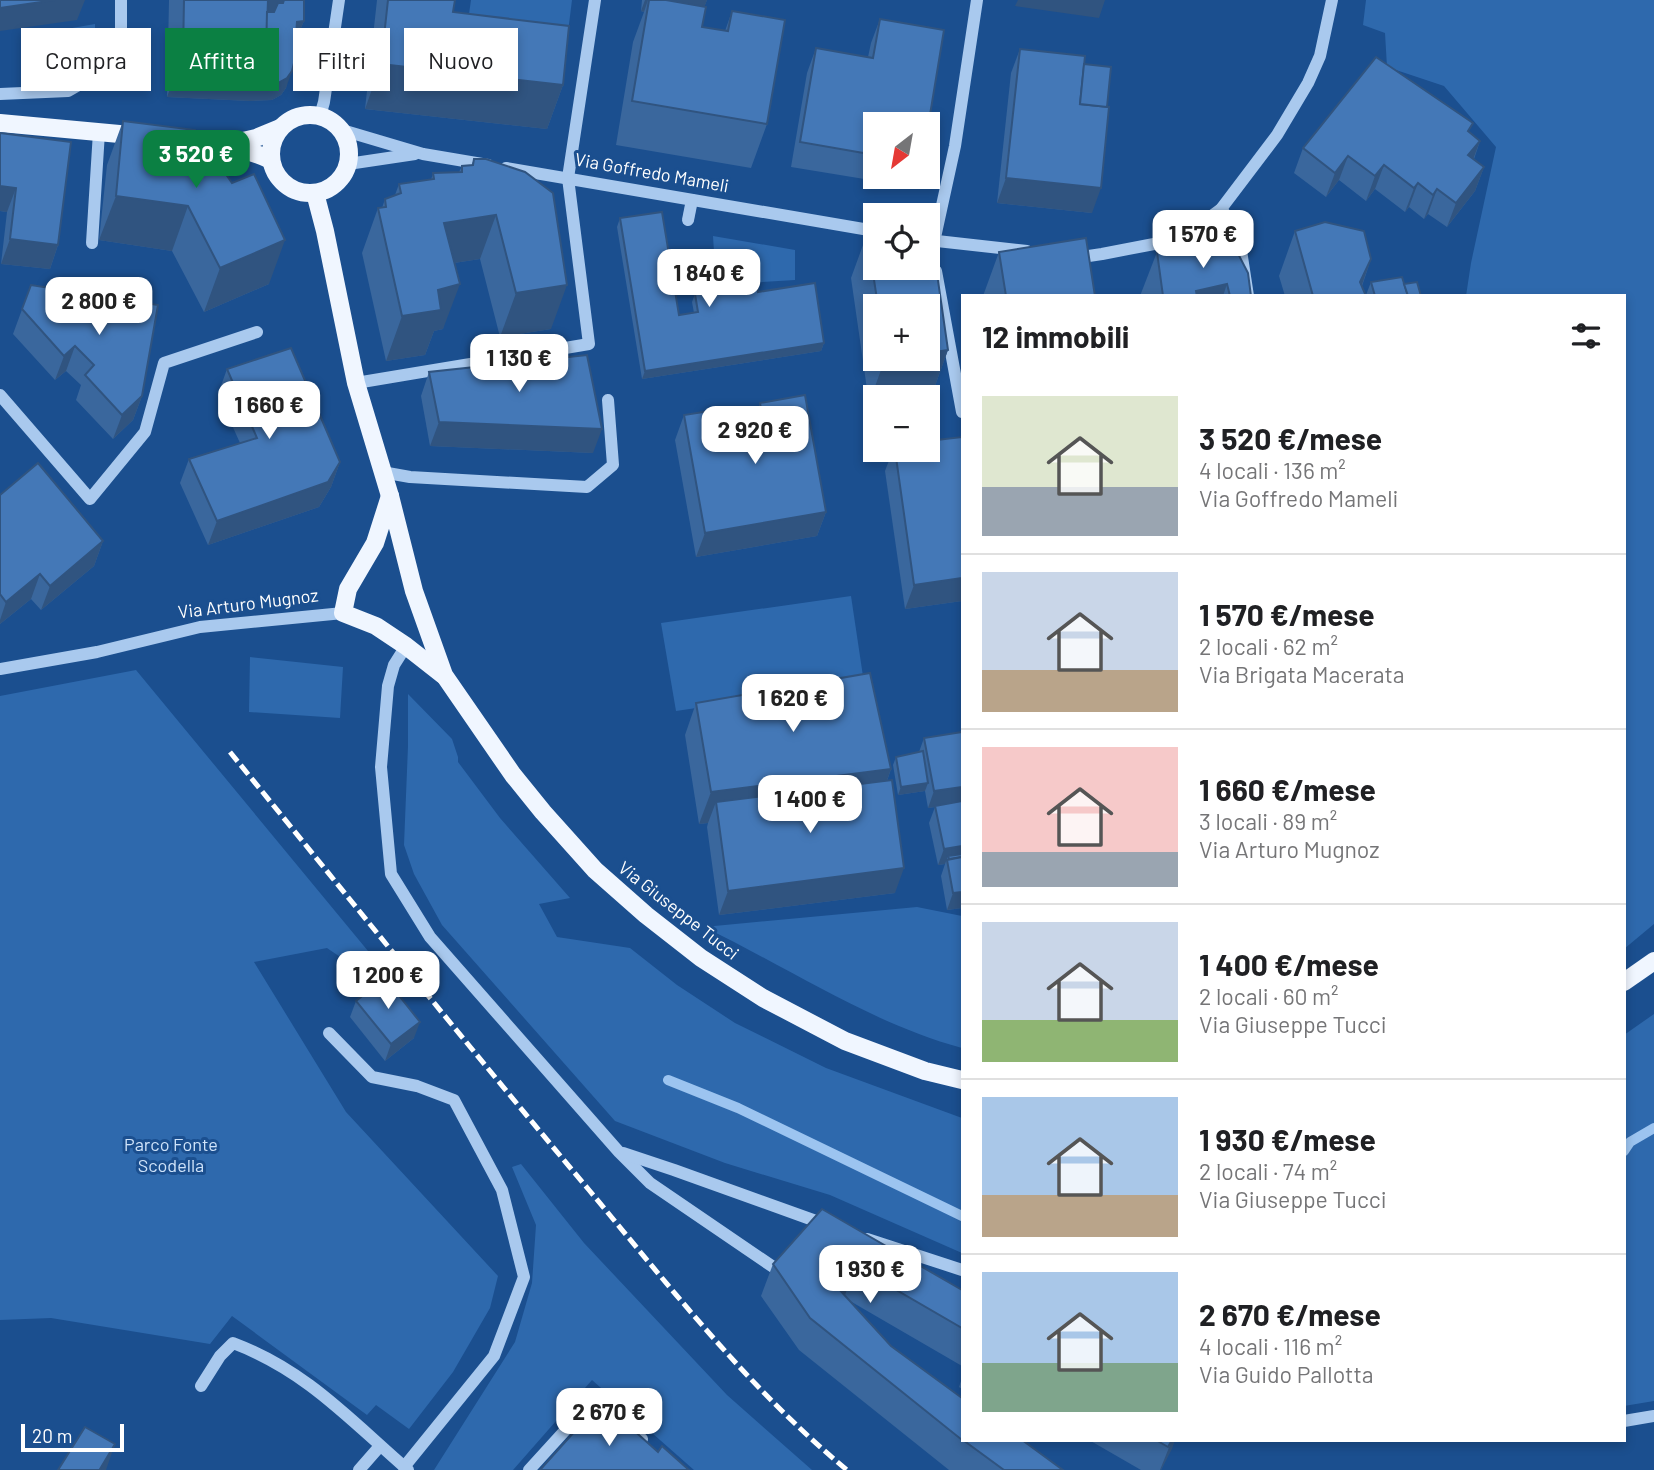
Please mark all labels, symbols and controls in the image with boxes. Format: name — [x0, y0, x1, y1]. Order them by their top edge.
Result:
chip: Compra — [21, 28, 151, 91]
chip: Affitta — [165, 28, 279, 91]
chip: Filtri — [293, 28, 390, 91]
chip: Nuovo — [404, 28, 518, 91]
north arrow — [863, 112, 940, 189]
map controls — [863, 112, 940, 462]
pin: 3 520 € — [131, 130, 261, 190]
text: 3 520 € — [159, 139, 233, 167]
street label: Via Goffredo Mameli — [573, 148, 731, 196]
button: locate — [863, 203, 940, 280]
pin: 1 570 € — [1138, 210, 1268, 270]
text: 1 570 € — [1169, 219, 1237, 247]
pin: 1 840 € — [644, 250, 774, 309]
text: 1 840 € — [673, 258, 745, 286]
pin: 2 800 € — [34, 278, 164, 337]
text: 2 800 € — [61, 286, 137, 314]
button: + — [863, 294, 940, 371]
icon: filters — [1567, 317, 1605, 355]
text: 12 immobili — [982, 318, 1129, 354]
pin: 1 130 € — [454, 334, 584, 394]
text: 1 130 € — [486, 343, 552, 371]
pin: 1 660 € — [204, 382, 334, 441]
button: − — [863, 385, 940, 462]
text: 1 660 € — [234, 390, 304, 418]
pin: 2 920 € — [690, 406, 820, 466]
text: 2 920 € — [718, 415, 792, 443]
text: 3 520 €/mese — [1199, 420, 1382, 456]
icon: home — [1038, 424, 1122, 508]
text: 4 locali · 136 m² — [1199, 456, 1346, 484]
text: Via Goffredo Mameli — [1199, 484, 1398, 512]
street label: Via Arturo Mugnoz — [177, 583, 319, 623]
text: 1 570 €/mese — [1199, 596, 1375, 632]
icon: home — [1038, 600, 1122, 684]
text: 2 locali · 62 m² — [1199, 632, 1338, 660]
text: Via Brigata Macerata — [1199, 660, 1405, 688]
pin: 1 620 € — [728, 674, 858, 734]
text: 1 620 € — [758, 683, 828, 711]
text: 1 660 €/mese — [1199, 771, 1376, 807]
icon: home — [1038, 775, 1122, 859]
pin: 1 400 € — [745, 776, 875, 835]
text: 1 400 € — [774, 784, 846, 812]
text: 3 locali · 89 m² — [1199, 807, 1337, 835]
text: Via Arturo Mugnoz — [1199, 835, 1380, 863]
street label: Via Giuseppe Tucci — [614, 856, 744, 964]
text: 1 400 €/mese — [1199, 946, 1379, 982]
icon: home — [1038, 950, 1122, 1034]
pin: 1 200 € — [323, 951, 453, 1011]
text: 1 200 € — [352, 960, 424, 988]
text: 2 locali · 60 m² — [1199, 982, 1339, 1010]
text: Via Giuseppe Tucci — [1199, 1010, 1387, 1038]
text: 1 930 €/mese — [1199, 1121, 1376, 1157]
icon: home — [1038, 1125, 1122, 1209]
park label: Parco Fonte Scodella — [124, 1133, 218, 1176]
text: 2 locali · 74 m² — [1199, 1157, 1337, 1185]
text: Via Giuseppe Tucci — [1199, 1185, 1387, 1213]
pin: 1 930 € — [805, 1246, 935, 1305]
text: 1 930 € — [835, 1254, 905, 1282]
text: 2 670 €/mese — [1199, 1296, 1381, 1332]
icon: home — [1038, 1300, 1122, 1384]
text: 4 locali · 116 m² — [1199, 1332, 1342, 1360]
text: Via Guido Pallotta — [1199, 1360, 1374, 1388]
pin: 2 670 € — [544, 1388, 674, 1448]
text: 2 670 € — [572, 1397, 646, 1425]
scale bar — [21, 1421, 124, 1453]
text: 20 m — [32, 1424, 72, 1447]

